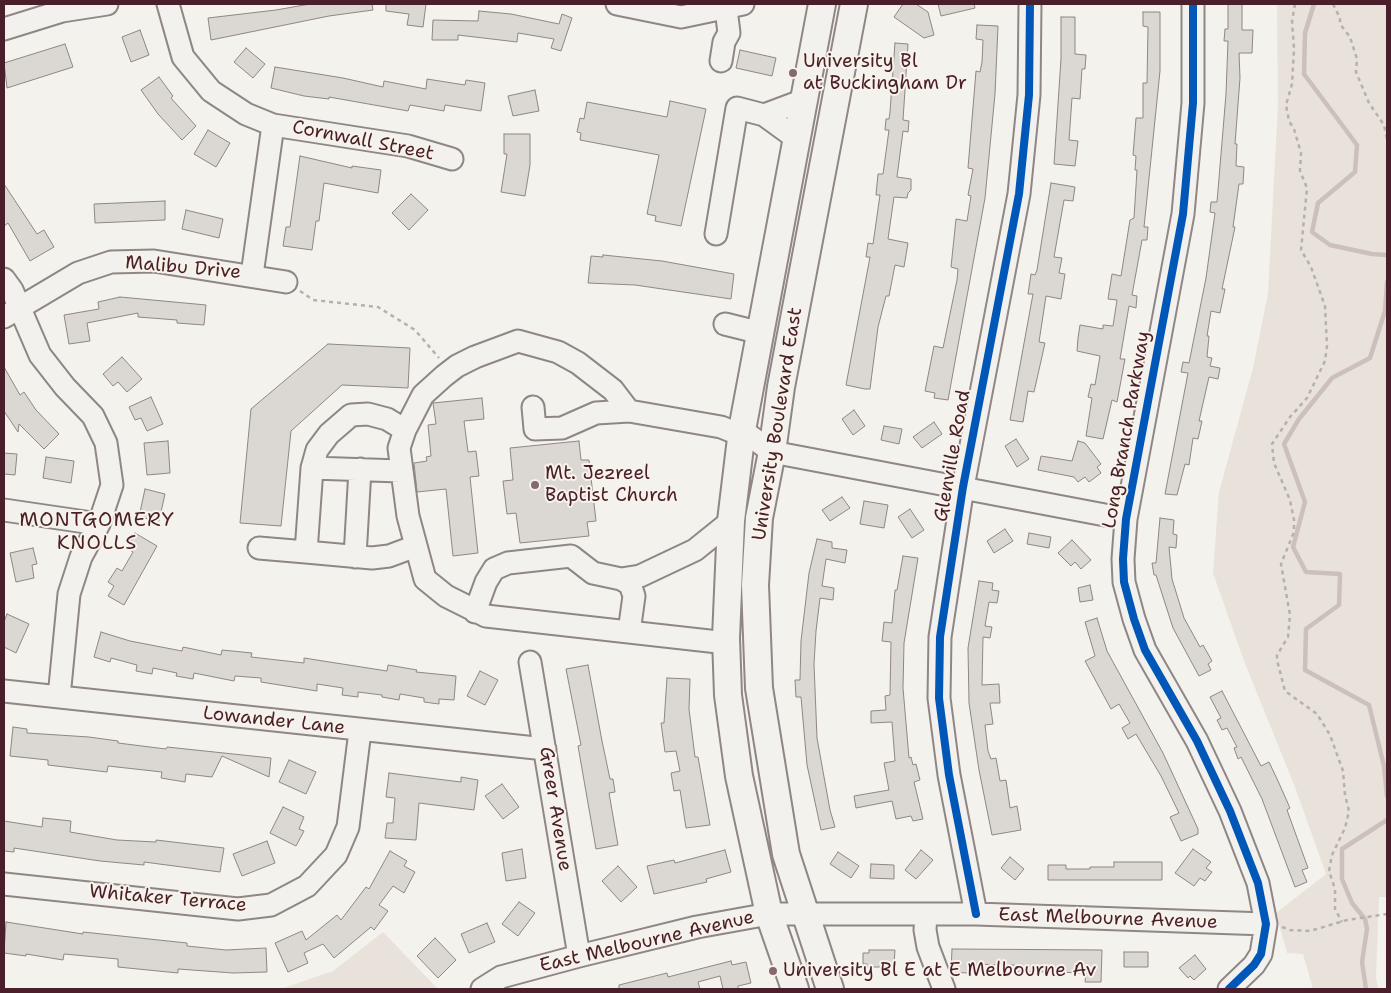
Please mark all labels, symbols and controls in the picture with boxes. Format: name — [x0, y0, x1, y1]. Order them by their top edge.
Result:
place label: University Bl at Buckingham Dr — [803, 51, 967, 95]
marker: University Bl at Buckingham Dr — [787, 67, 799, 79]
street label: Cornwall Street — [290, 116, 436, 166]
street label: Malibu Drive — [124, 252, 242, 284]
street label: University Boulevard East — [748, 306, 808, 542]
street label: Long Branch Parkway — [1098, 330, 1156, 530]
street label: Glenville Road — [930, 388, 976, 524]
place label: Mt. Jezreel Baptist Church — [545, 463, 678, 507]
marker: Mt. Jezreel Baptist Church — [529, 479, 541, 491]
district label: MONTGOMERY KNOLLS — [18, 509, 176, 556]
street label: Lowander Lane — [202, 702, 346, 740]
street label: Greer Avenue — [534, 745, 576, 873]
street label: Whitaker Terrace — [88, 881, 248, 917]
street label: East Melbourne Avenue — [998, 904, 1218, 934]
street label: East Melbourne Avenue — [538, 906, 756, 978]
place label: University Bl E at E Melbourne Av — [783, 960, 1096, 982]
marker: University Bl E at E Melbourne Av — [767, 965, 779, 977]

